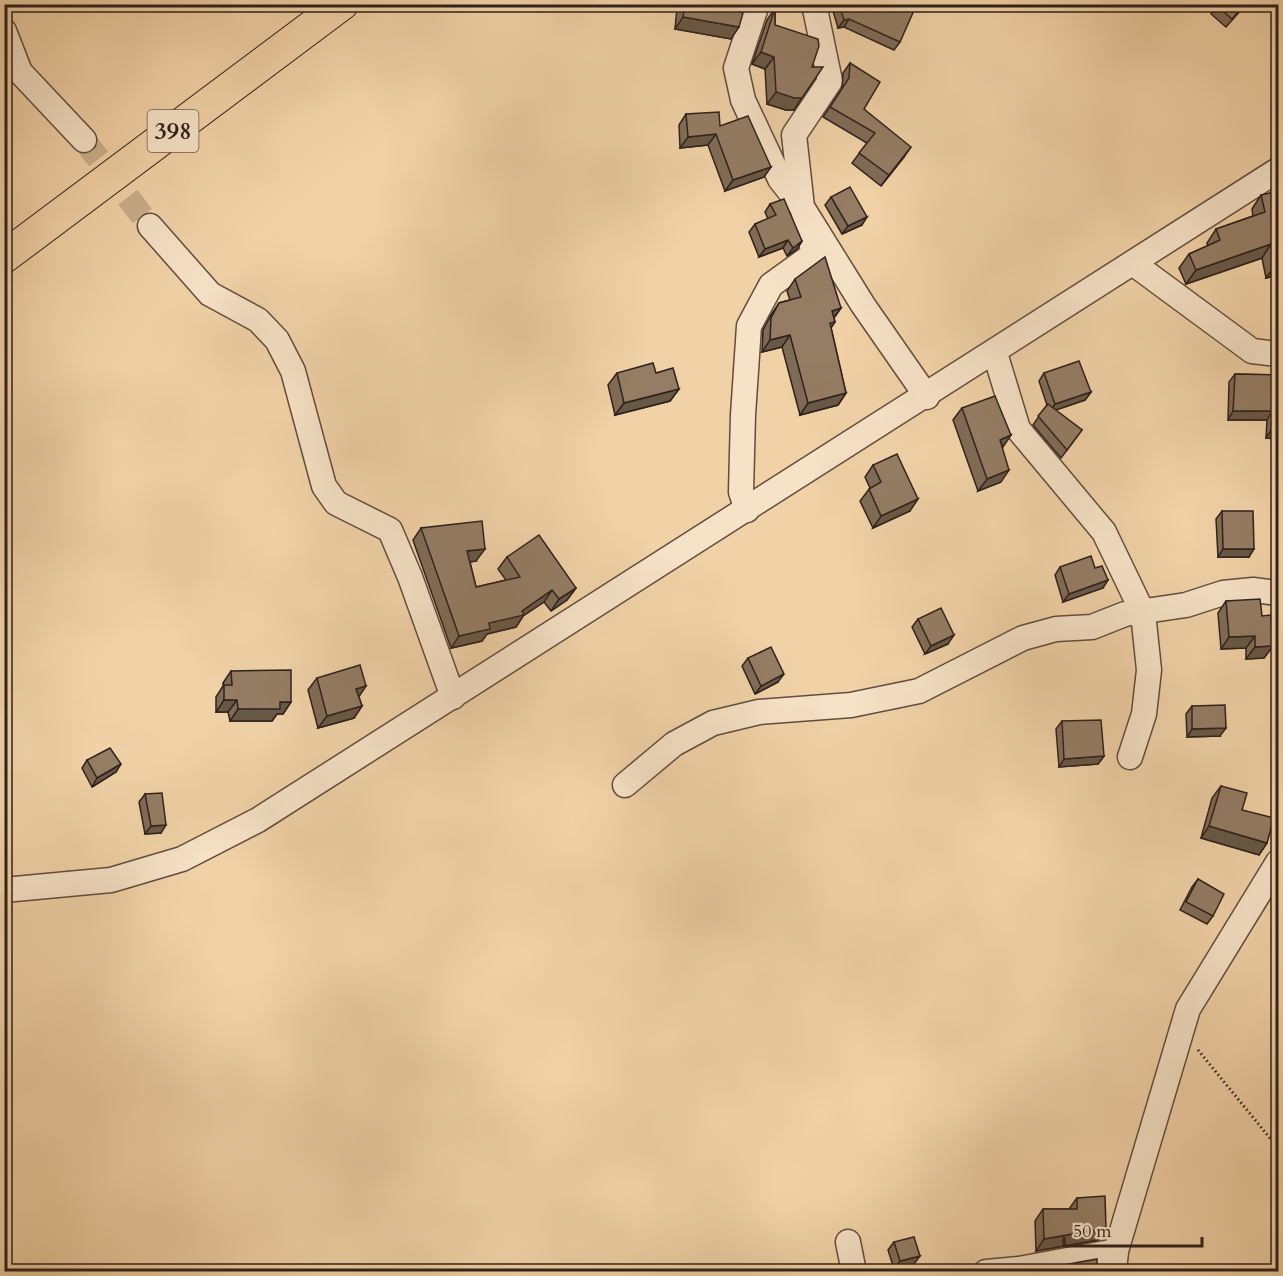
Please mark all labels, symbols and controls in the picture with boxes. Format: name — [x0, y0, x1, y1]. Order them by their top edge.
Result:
road number: 398 — [148, 110, 198, 152]
scale bar — [1064, 1210, 1202, 1248]
text: 50 m — [1073, 1219, 1112, 1244]

